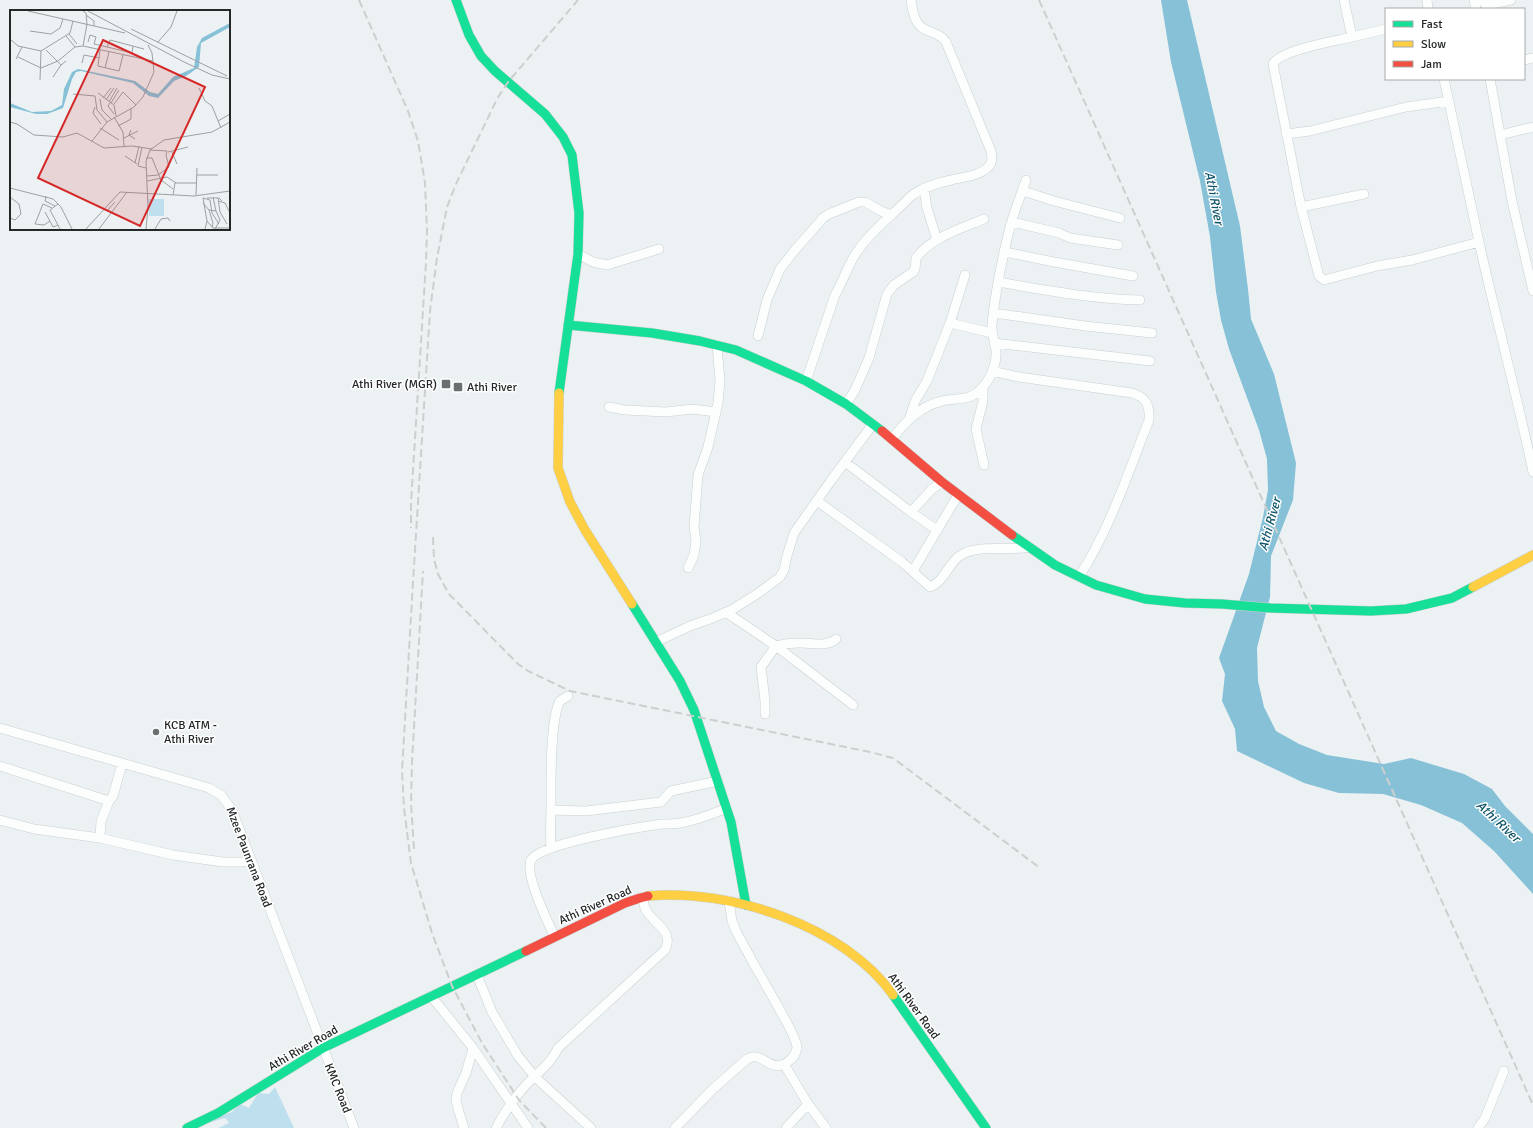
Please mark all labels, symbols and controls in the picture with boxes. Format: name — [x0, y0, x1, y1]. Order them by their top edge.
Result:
legend — [1385, 8, 1525, 80]
inset map — [10, 10, 230, 230]
text: Fast — [1421, 17, 1442, 32]
text: Slow — [1421, 37, 1446, 52]
text: Jam — [1421, 57, 1442, 72]
water label: Athi River — [1201, 170, 1227, 228]
place label: Athi River (MGR) — [352, 377, 437, 392]
marker: Athi River (MGR) — [440, 378, 452, 390]
place label: Athi River — [467, 380, 517, 395]
marker: Athi River — [452, 381, 464, 393]
water label: Athi River — [1255, 494, 1285, 552]
place label: KCB ATM - Athi River — [164, 718, 217, 747]
marker: KCB ATM - Athi River — [151, 727, 161, 737]
water label: Athi River — [1473, 797, 1525, 847]
street label: Mzee Paunrana Road — [222, 805, 275, 910]
street label: Athi River Road — [556, 883, 634, 928]
street label: Athi River Road — [885, 970, 943, 1042]
street label: Athi River Road — [266, 1022, 341, 1074]
street label: KMC Road — [321, 1061, 354, 1115]

